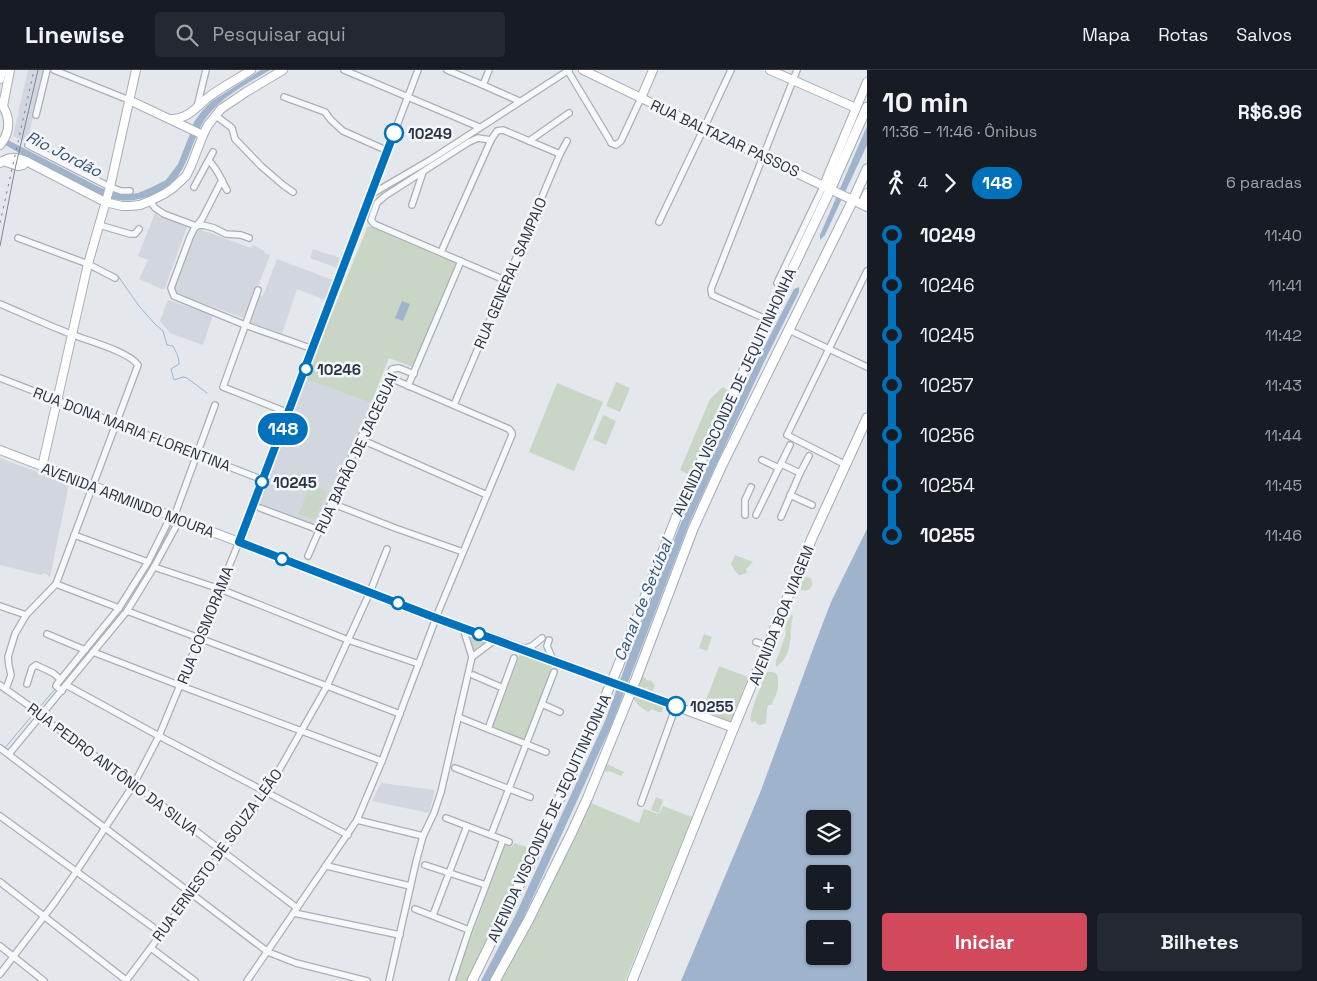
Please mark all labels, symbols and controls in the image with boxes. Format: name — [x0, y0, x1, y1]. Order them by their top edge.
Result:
search box — [155, 12, 505, 57]
text: Linewise — [25, 19, 125, 50]
icon: search — [173, 21, 201, 49]
text: Pesquisar aqui — [213, 22, 346, 47]
text: Mapa — [1082, 23, 1130, 46]
text: Rotas — [1158, 23, 1208, 46]
text: Salvos — [1236, 23, 1292, 46]
text: 10 min — [882, 84, 969, 120]
street label: RUA BALTAZAR PASSOS — [647, 95, 803, 181]
text: R$6.96 — [1238, 100, 1302, 125]
text: 11:36 – 11:46 · Ônibus — [882, 121, 1037, 142]
marker: 10249 — [384, 123, 404, 143]
place label: 10249 — [408, 124, 452, 143]
water label: Rio Jordão — [23, 126, 106, 182]
icon: walk — [882, 169, 910, 197]
icon: forward — [936, 169, 964, 197]
text: 148 — [982, 171, 1012, 194]
text: 4 — [918, 172, 928, 193]
text: 6 paradas — [1226, 172, 1302, 193]
street label: RUA GENERAL SAMPAIO — [469, 194, 551, 352]
text: 10249 — [920, 223, 976, 248]
text: 11:40 — [1264, 225, 1302, 246]
street label: AVENIDA VISCONDE DE JEQUITINHONHA — [668, 264, 800, 519]
text: 10246 — [920, 273, 975, 298]
text: 11:41 — [1268, 275, 1302, 296]
text: 10245 — [920, 323, 974, 348]
text: 11:42 — [1265, 325, 1302, 346]
place label: 10246 — [317, 360, 361, 379]
marker: 10246 — [299, 362, 313, 376]
street label: RUA BARÃO DE JACEGUAI — [310, 370, 402, 536]
text: 10257 — [920, 373, 973, 398]
text: 11:43 — [1265, 375, 1302, 396]
street label: RUA DONA MARIA FLORENTINA — [31, 383, 234, 476]
line badge: 148 — [254, 413, 312, 445]
text: 148 — [268, 417, 298, 440]
text: 10256 — [920, 423, 975, 448]
text: 11:44 — [1265, 425, 1302, 446]
street label: AVENIDA ARMINDO MOURA — [39, 458, 218, 542]
place label: 10245 — [273, 473, 317, 492]
text: 10254 — [920, 473, 975, 498]
marker: 10245 — [255, 475, 269, 489]
text: 11:45 — [1265, 475, 1302, 496]
text: 10255 — [920, 523, 975, 548]
text: 11:46 — [1265, 525, 1302, 546]
water label: Canal de Setúbal — [609, 534, 678, 664]
street label: AVENIDA BOA VIAGEM — [744, 542, 818, 688]
unlabelled marker — [275, 552, 289, 566]
street label: RUA COSMORAMA — [173, 563, 238, 687]
unlabelled marker — [391, 596, 405, 610]
unlabelled marker — [472, 627, 486, 641]
street label: AVENIDA VISCONDE DE JEQUITINHONHA — [483, 690, 615, 945]
marker: 10255 — [666, 696, 686, 716]
place label: 10255 — [690, 697, 733, 716]
street label: RUA PEDRO ANTÔNIO DA SILVA — [24, 699, 203, 840]
street label: RUA ERNESTO DE SOUZA LEÃO — [148, 765, 286, 945]
map controls — [806, 810, 851, 965]
button: layers — [806, 810, 851, 855]
button: + — [806, 865, 851, 910]
button: Iniciar — [882, 913, 1087, 971]
button: Bilhetes — [1097, 913, 1302, 971]
button: − — [806, 920, 851, 965]

